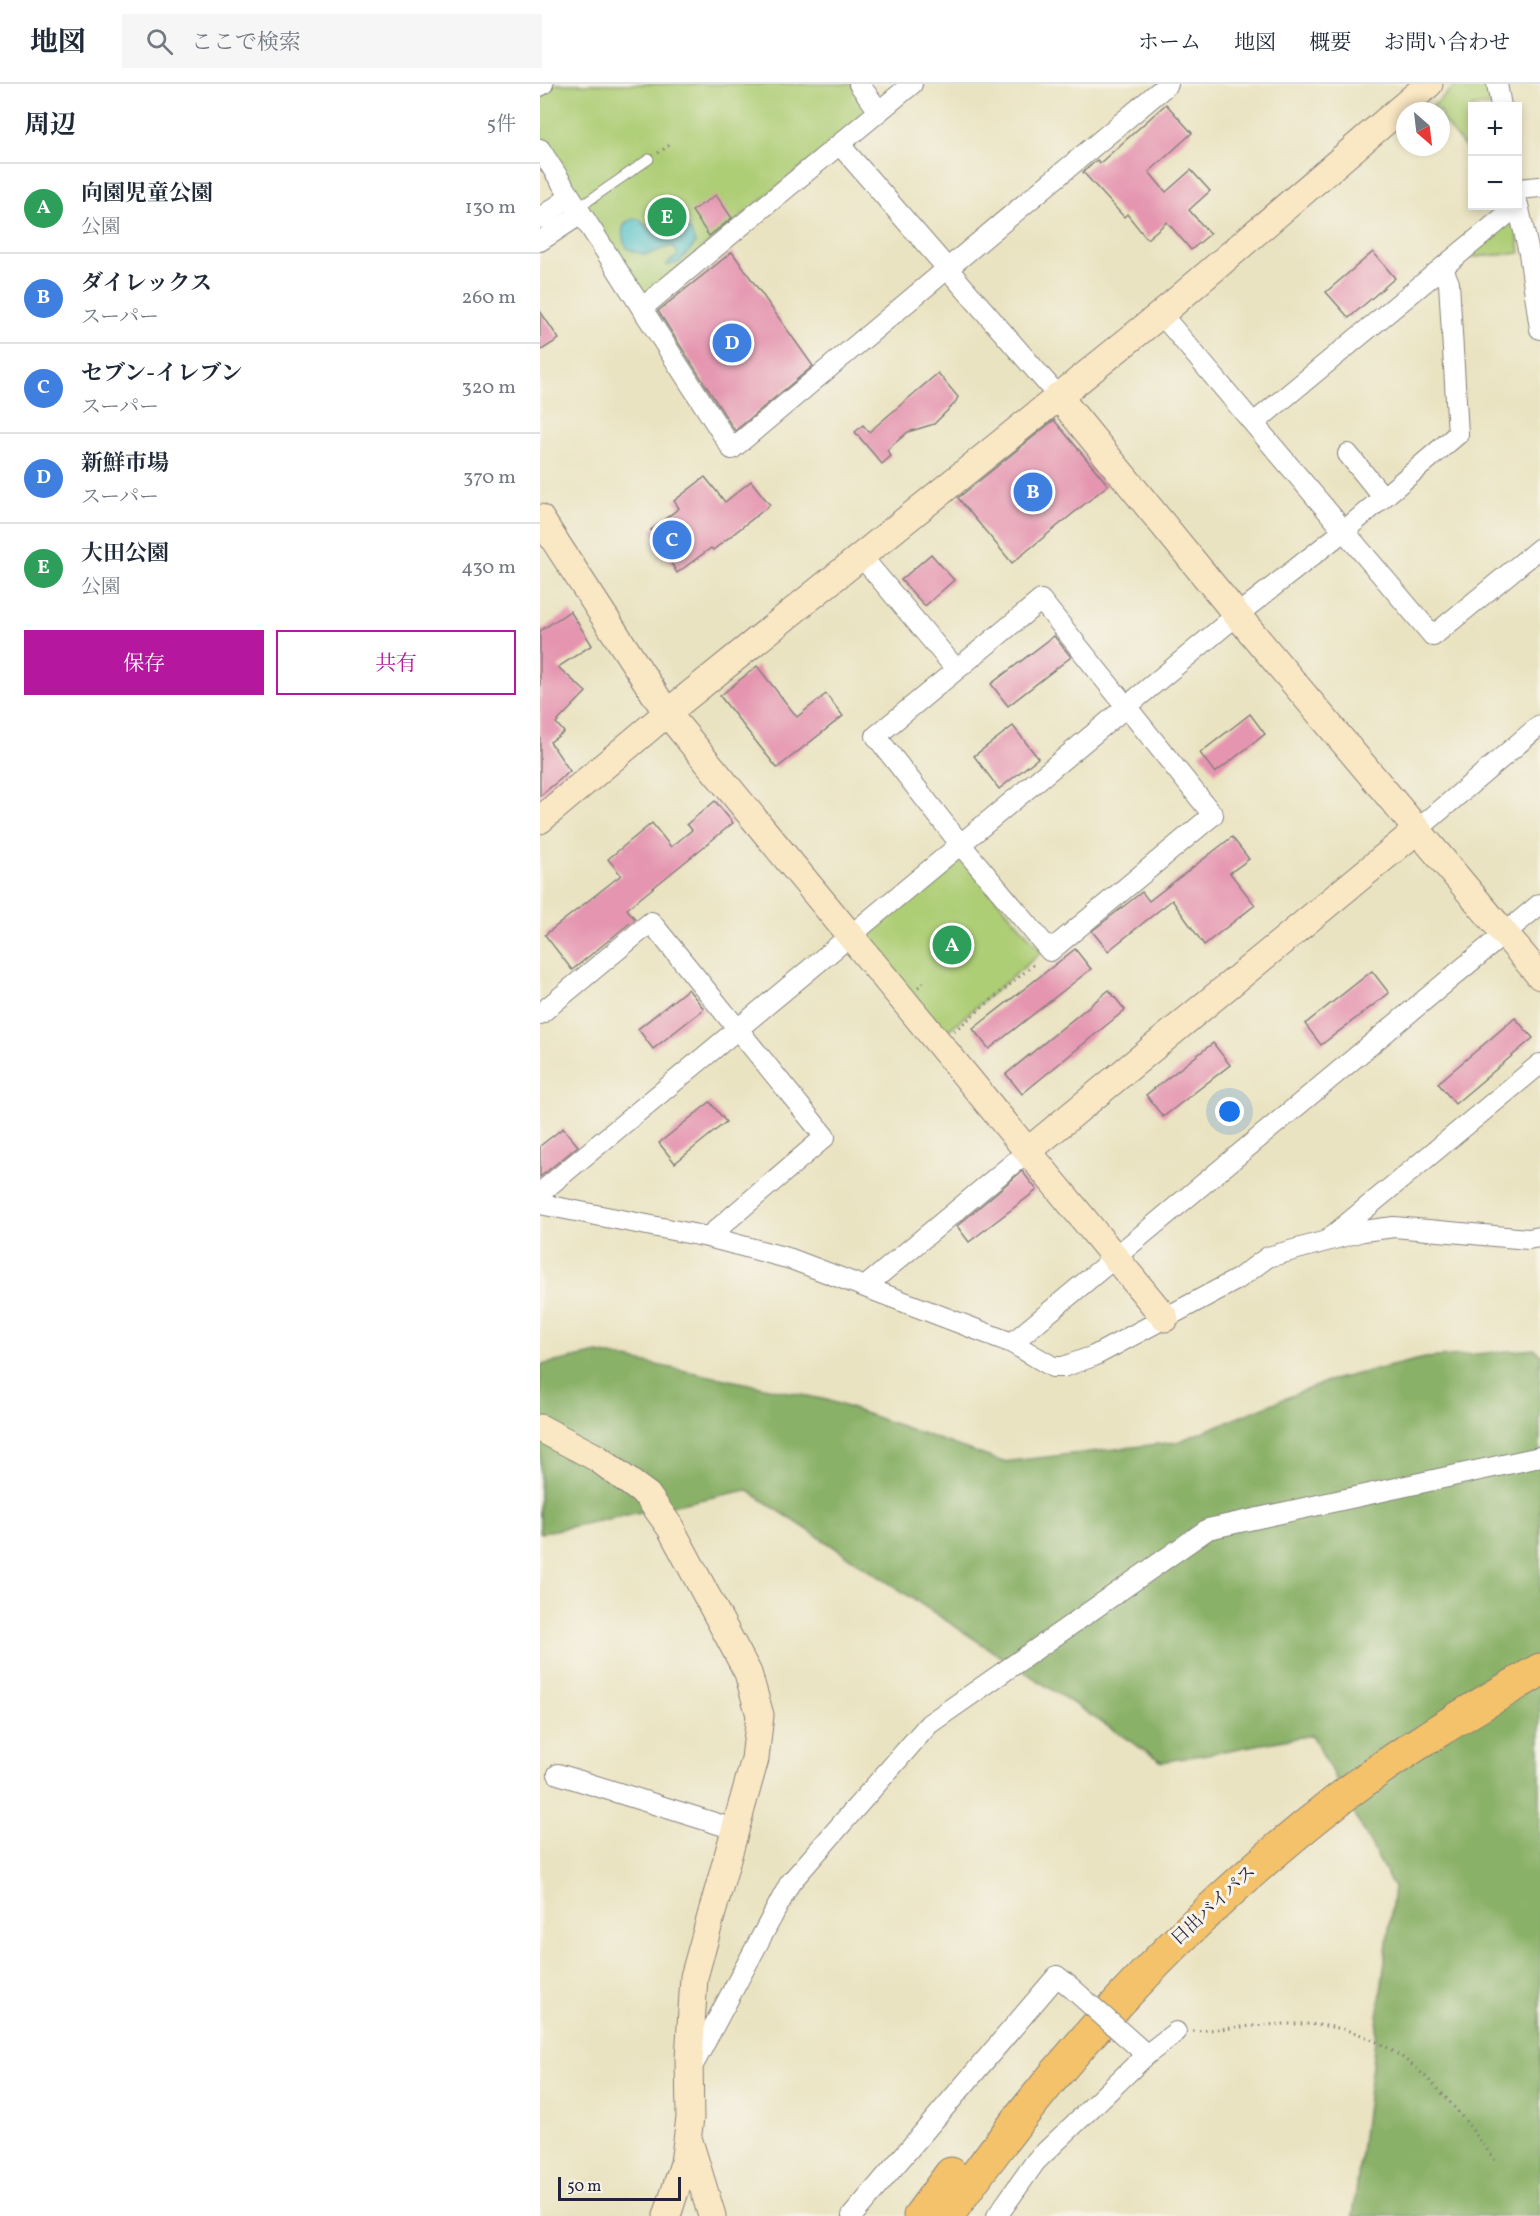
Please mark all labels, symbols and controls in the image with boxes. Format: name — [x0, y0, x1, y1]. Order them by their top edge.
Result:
search box — [122, 14, 542, 68]
text: 地図 — [30, 24, 86, 63]
icon: search — [143, 25, 176, 58]
text: ここで検索 — [191, 28, 301, 59]
text: ホーム — [1138, 29, 1201, 58]
text: 地図 — [1234, 29, 1276, 58]
text: 概要 — [1309, 29, 1351, 58]
text: お問い合わせ — [1384, 29, 1510, 58]
north arrow — [1396, 102, 1450, 156]
map controls — [1468, 102, 1522, 210]
button: + — [1468, 102, 1522, 156]
text: 周辺 — [24, 108, 76, 144]
text: 5件 — [486, 111, 516, 139]
button: − — [1468, 156, 1522, 210]
text: 向園児童公園 — [81, 179, 213, 210]
text: A — [36, 194, 51, 222]
text: 130 m — [465, 194, 516, 222]
pin: E — [648, 194, 686, 240]
text: 公園 — [81, 214, 121, 242]
text: ダイレックス — [81, 269, 212, 300]
text: B — [37, 284, 50, 312]
text: 260 m — [461, 284, 516, 312]
text: スーパー — [81, 304, 159, 332]
pin: D — [712, 320, 752, 366]
text: セブン-イレブン — [81, 359, 242, 390]
text: C — [37, 374, 50, 402]
text: 320 m — [461, 374, 516, 402]
text: スーパー — [81, 394, 159, 422]
text: 新鮮市場 — [81, 449, 169, 480]
text: D — [36, 464, 51, 492]
text: 370 m — [463, 464, 516, 492]
pin: B — [1014, 470, 1052, 514]
text: スーパー — [81, 484, 159, 512]
pin: C — [652, 518, 692, 562]
text: 大田公園 — [81, 539, 169, 570]
text: E — [37, 554, 50, 582]
text: 430 m — [461, 554, 516, 582]
text: 公園 — [81, 574, 121, 602]
button: 保存 — [24, 630, 264, 695]
button: 共有 — [276, 630, 516, 695]
pin: A — [932, 922, 972, 968]
your location — [1215, 1097, 1244, 1126]
street label: 日出バイパス — [1166, 1860, 1262, 1952]
scale bar — [558, 2174, 681, 2202]
text: 50 m — [567, 2176, 601, 2198]

